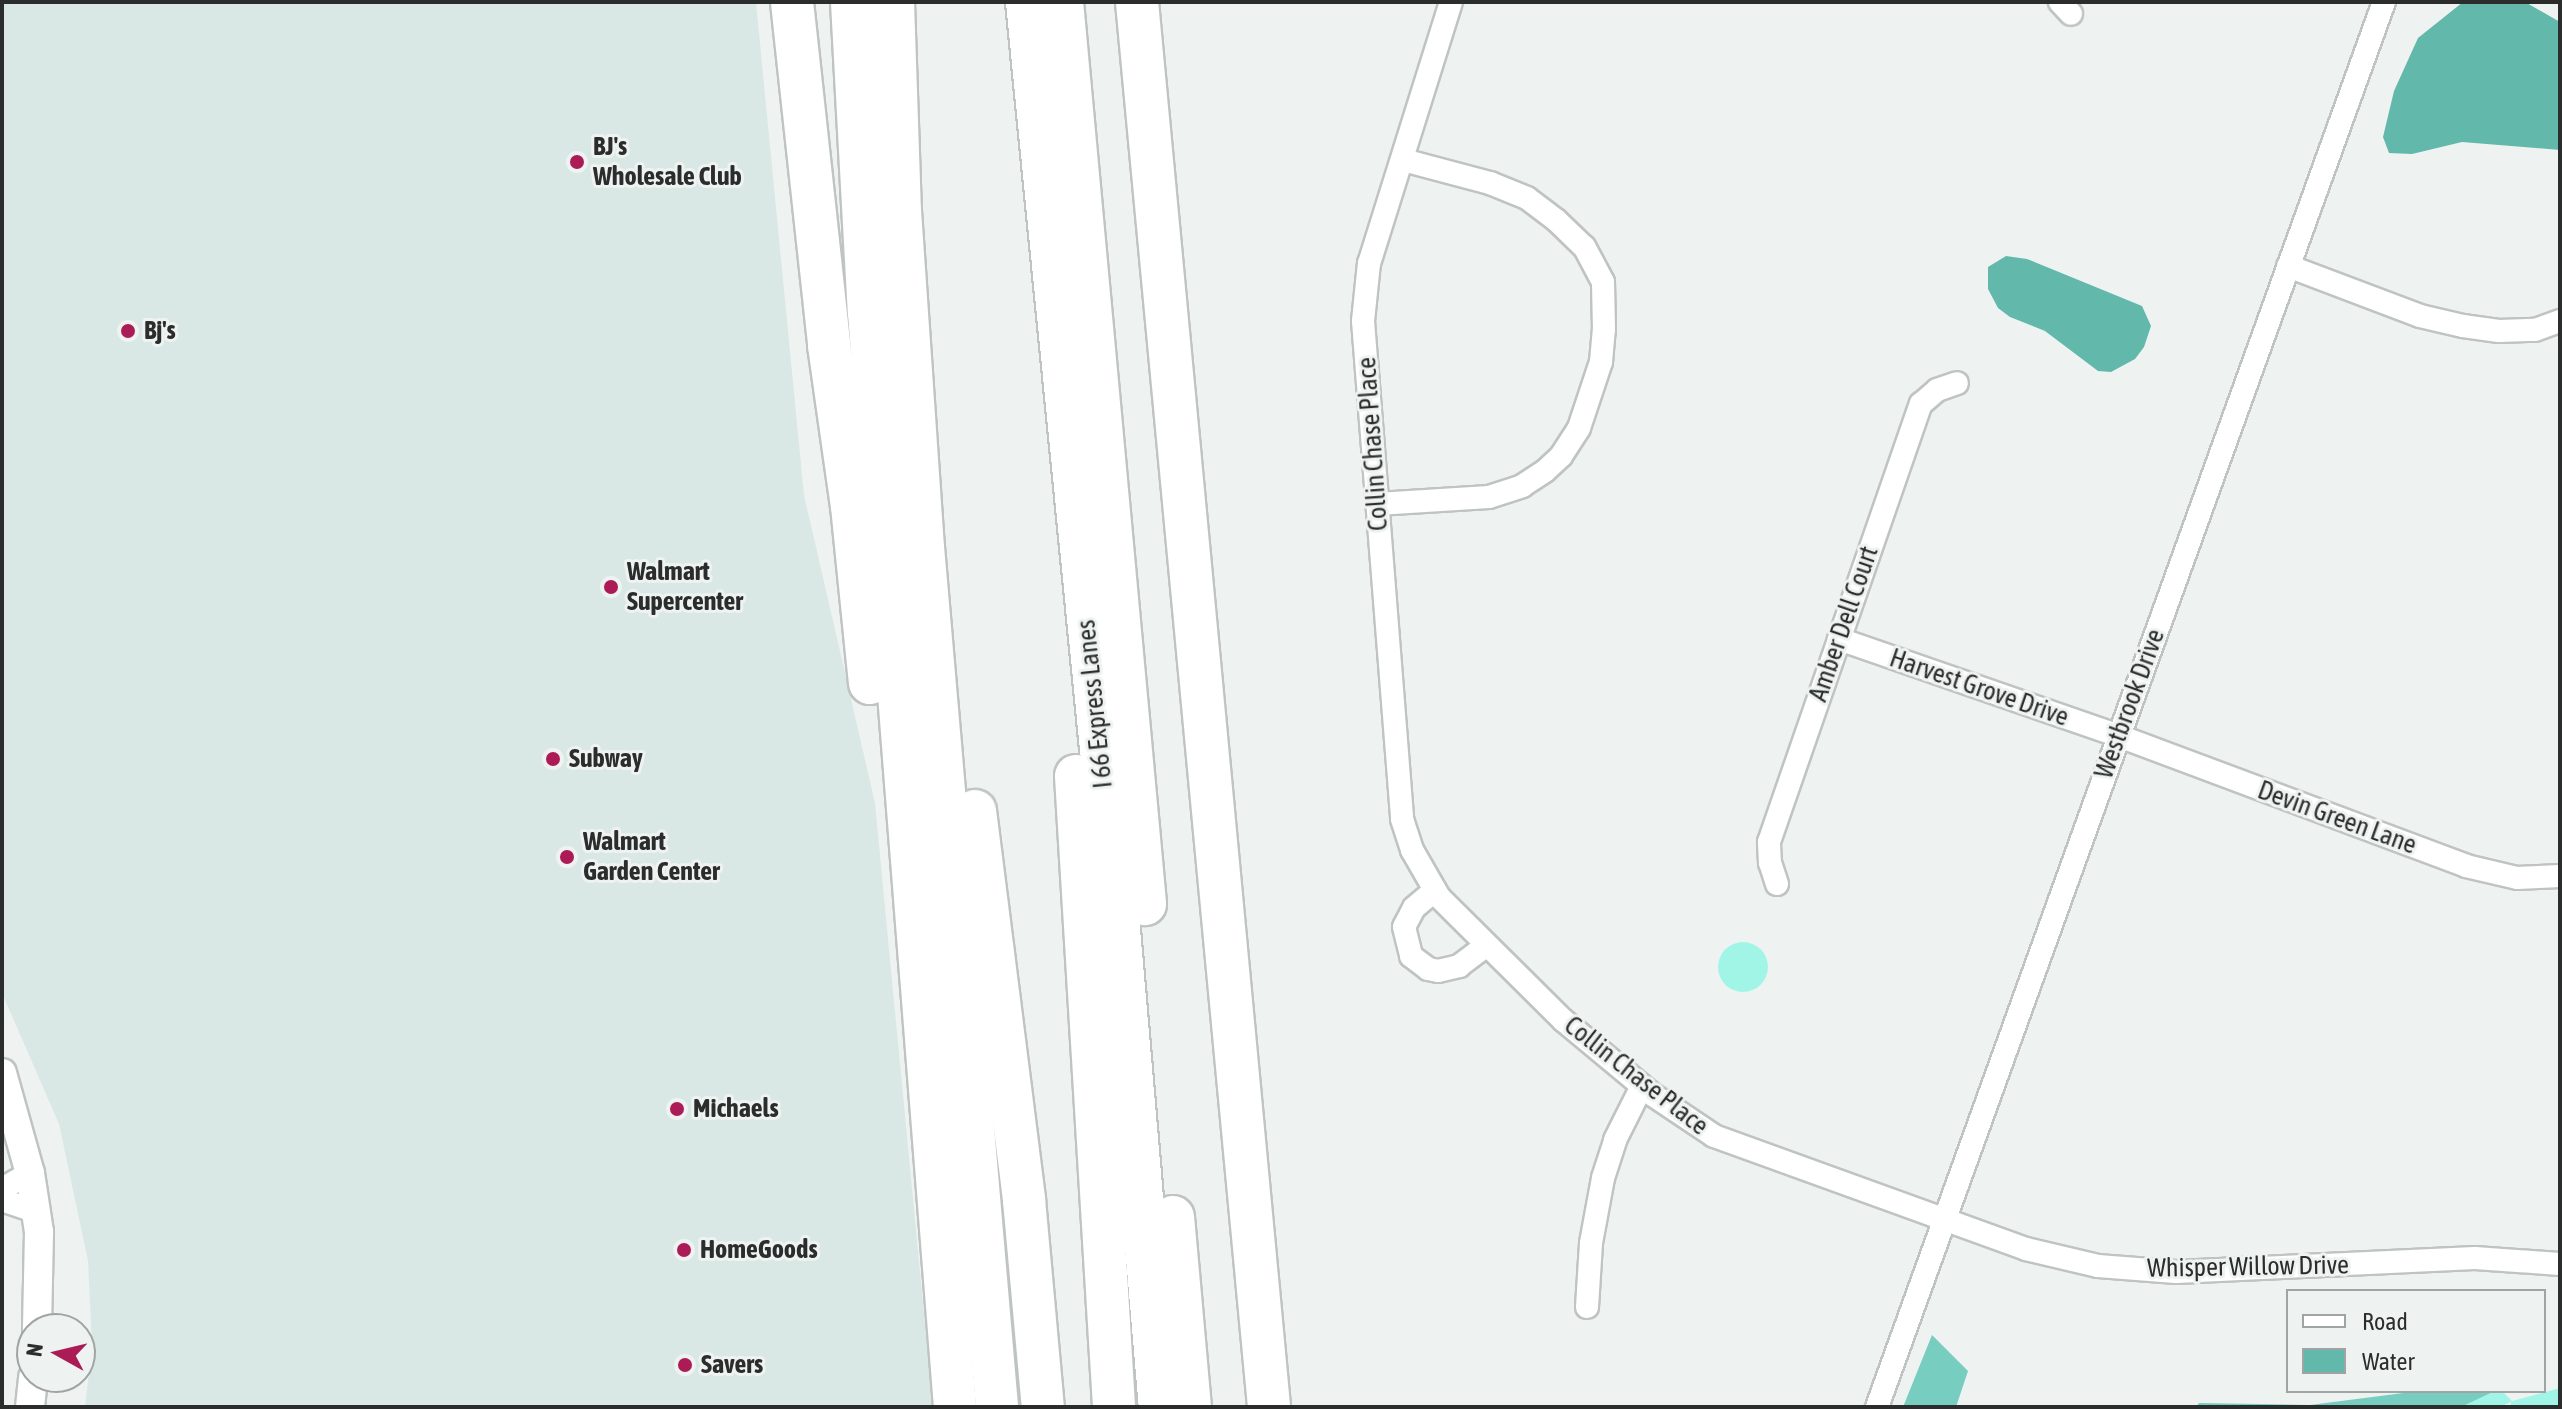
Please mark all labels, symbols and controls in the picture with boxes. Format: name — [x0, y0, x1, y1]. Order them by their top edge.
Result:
place label: BJ's Wholesale Club — [593, 131, 742, 192]
marker: BJ's Wholesale Club — [568, 153, 586, 171]
place label: Bj's — [144, 315, 176, 347]
marker: Bj's — [119, 322, 137, 340]
street label: Collin Chase Place — [1351, 356, 1395, 532]
street label: Amber Dell Court — [1803, 542, 1885, 706]
place label: Walmart Supercenter — [627, 556, 743, 618]
marker: Walmart Supercenter — [602, 578, 620, 596]
street label: I 66 Express Lanes — [1071, 618, 1119, 790]
street label: Westbrook Drive — [2089, 625, 2171, 783]
street label: Harvest Grove Drive — [1885, 643, 2073, 733]
place label: Subway — [569, 743, 643, 775]
marker: Subway — [544, 750, 562, 768]
street label: Devin Green Lane — [2253, 775, 2421, 861]
place label: Walmart Garden Center — [583, 826, 720, 888]
marker: Walmart Garden Center — [558, 848, 576, 866]
street label: Collin Chase Place — [1558, 1010, 1714, 1142]
place label: Michaels — [693, 1093, 779, 1125]
marker: Michaels — [668, 1100, 686, 1118]
place label: HomeGoods — [700, 1234, 818, 1266]
marker: HomeGoods — [675, 1241, 693, 1259]
street label: Whisper Willow Drive — [2147, 1250, 2349, 1284]
legend — [2286, 1289, 2546, 1393]
text: Road — [2362, 1308, 2408, 1335]
north arrow — [16, 1313, 96, 1393]
text: N — [20, 1342, 48, 1358]
text: Water — [2362, 1348, 2415, 1375]
place label: Savers — [701, 1349, 763, 1381]
marker: Savers — [676, 1356, 694, 1374]

